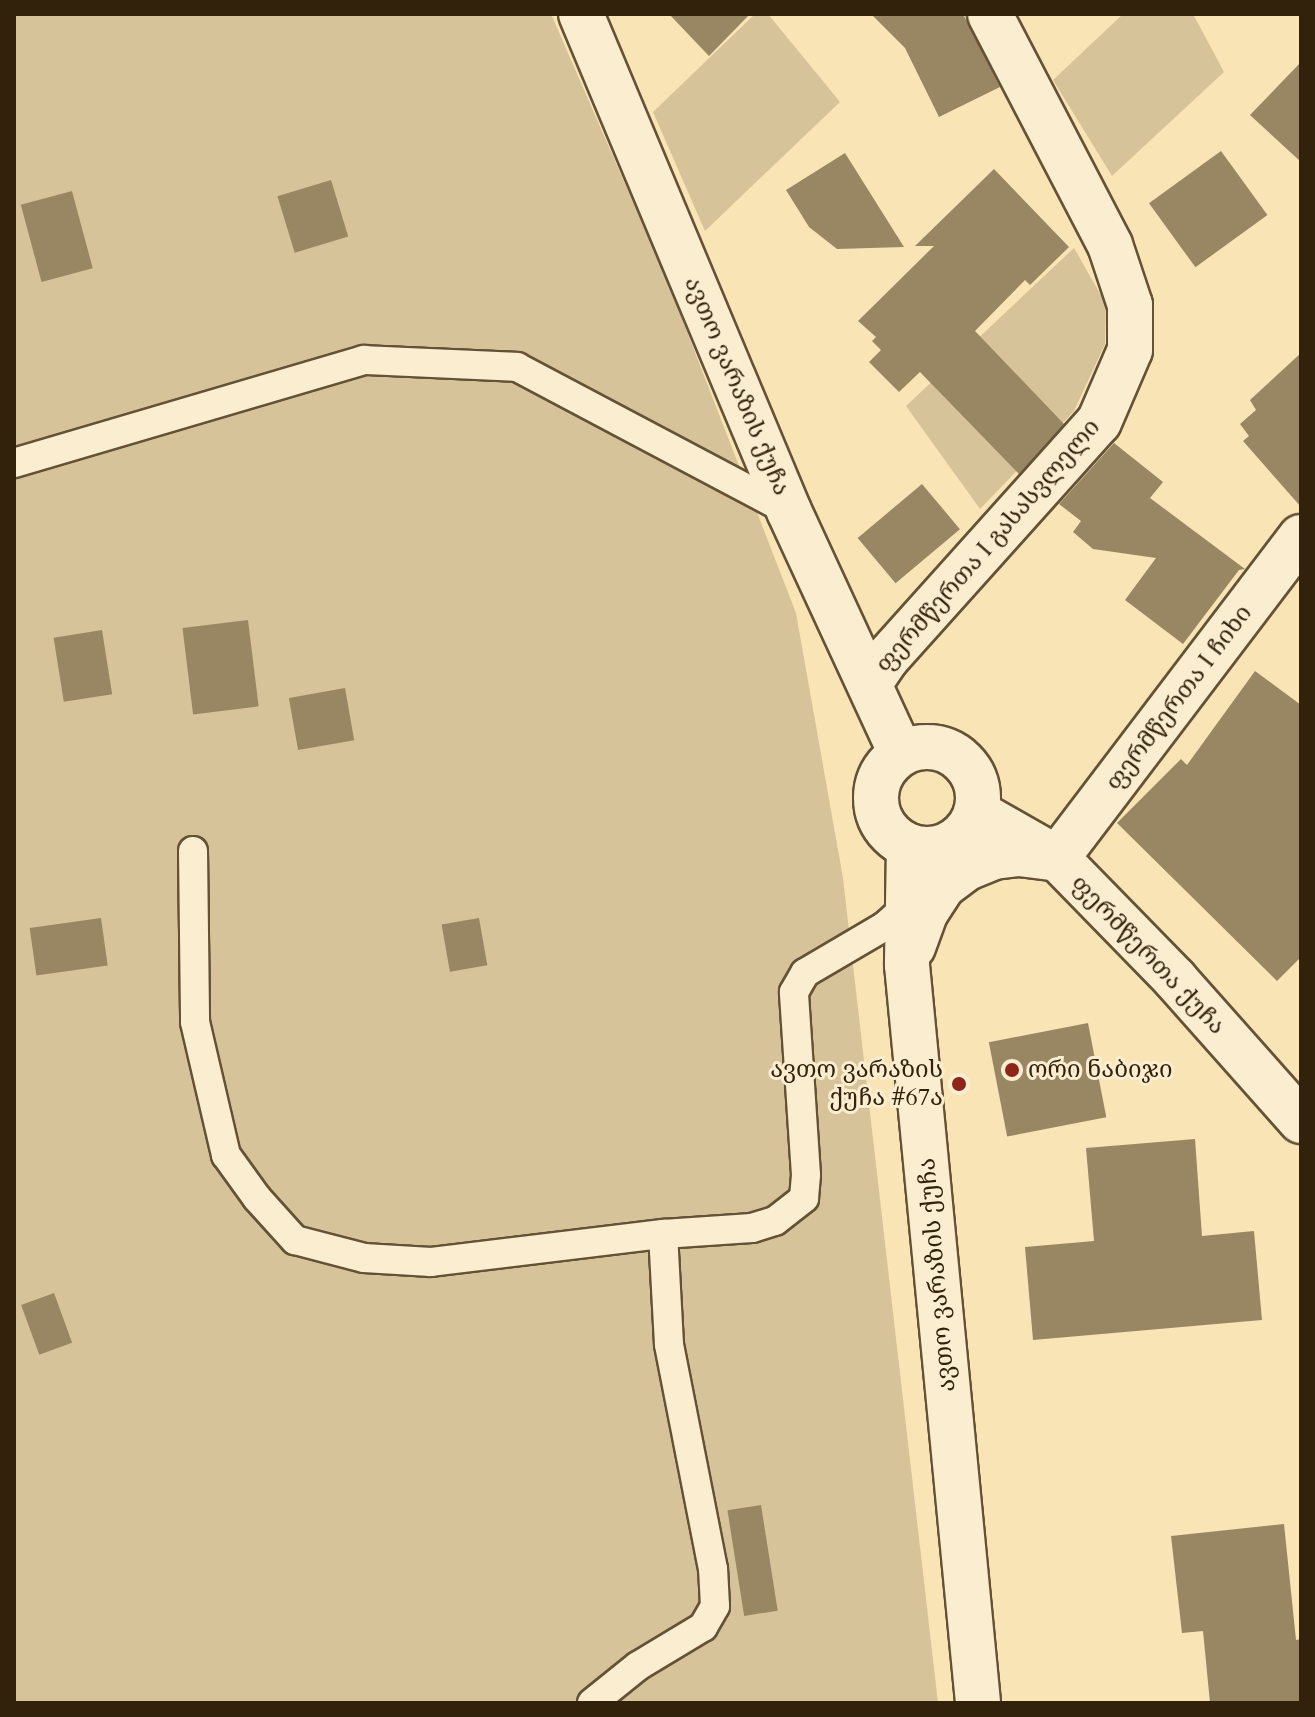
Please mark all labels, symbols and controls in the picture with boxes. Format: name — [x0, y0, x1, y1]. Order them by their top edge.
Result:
street label: ავთო ვარაზის ქუჩა — [678, 272, 796, 500]
street label: ფერმწერთა I გასასვლელი — [870, 413, 1106, 679]
street label: ფერმწერთა I ჩიხი — [1100, 600, 1258, 796]
street label: ფერმწერთა ქუჩა — [1065, 869, 1231, 1041]
place label: ავთო ვარაზის ქუჩა #67ა — [770, 1056, 943, 1112]
place label: ორი ნაბიჯი — [1028, 1056, 1173, 1084]
marker: ორი ნაბიჯი — [1003, 1061, 1021, 1079]
marker: ავთო ვარაზის ქუჩა #67ა — [950, 1075, 968, 1093]
street label: ავთო ვარაზის ქუჩა — [912, 1157, 962, 1393]

